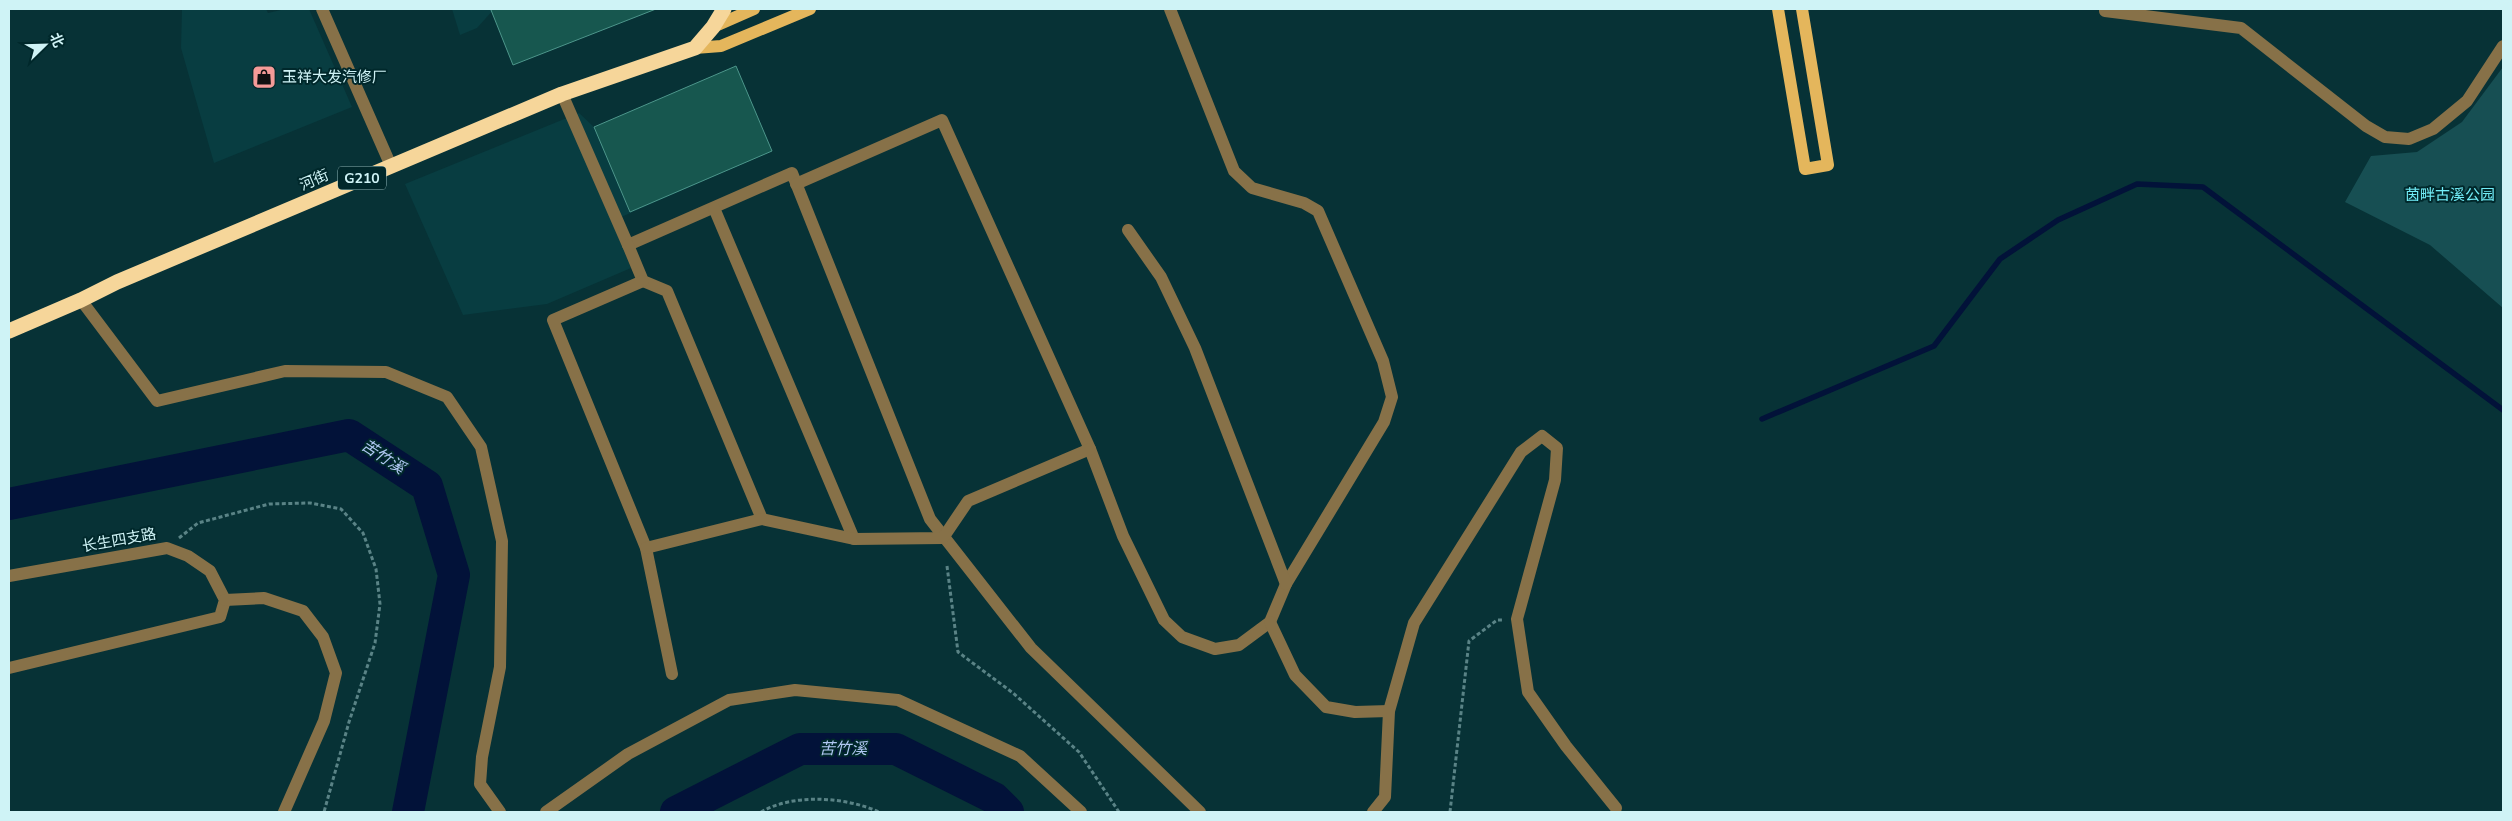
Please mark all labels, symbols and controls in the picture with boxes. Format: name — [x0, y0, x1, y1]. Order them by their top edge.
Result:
north arrow — [20, 20, 70, 70]
text: 北 — [45, 30, 68, 50]
shop icon: 玉祥大发汽修厂 — [251, 64, 277, 90]
place label: 玉祥大发汽修厂 — [282, 67, 387, 87]
street label: 河街 — [296, 165, 332, 195]
road number: G210 — [338, 167, 386, 190]
park label: 茵畔古溪公园 — [2405, 185, 2495, 205]
water label: 苦竹溪 — [357, 435, 411, 480]
street label: 长生四支路 — [80, 524, 158, 556]
water label: 苦竹溪 — [819, 738, 869, 760]

